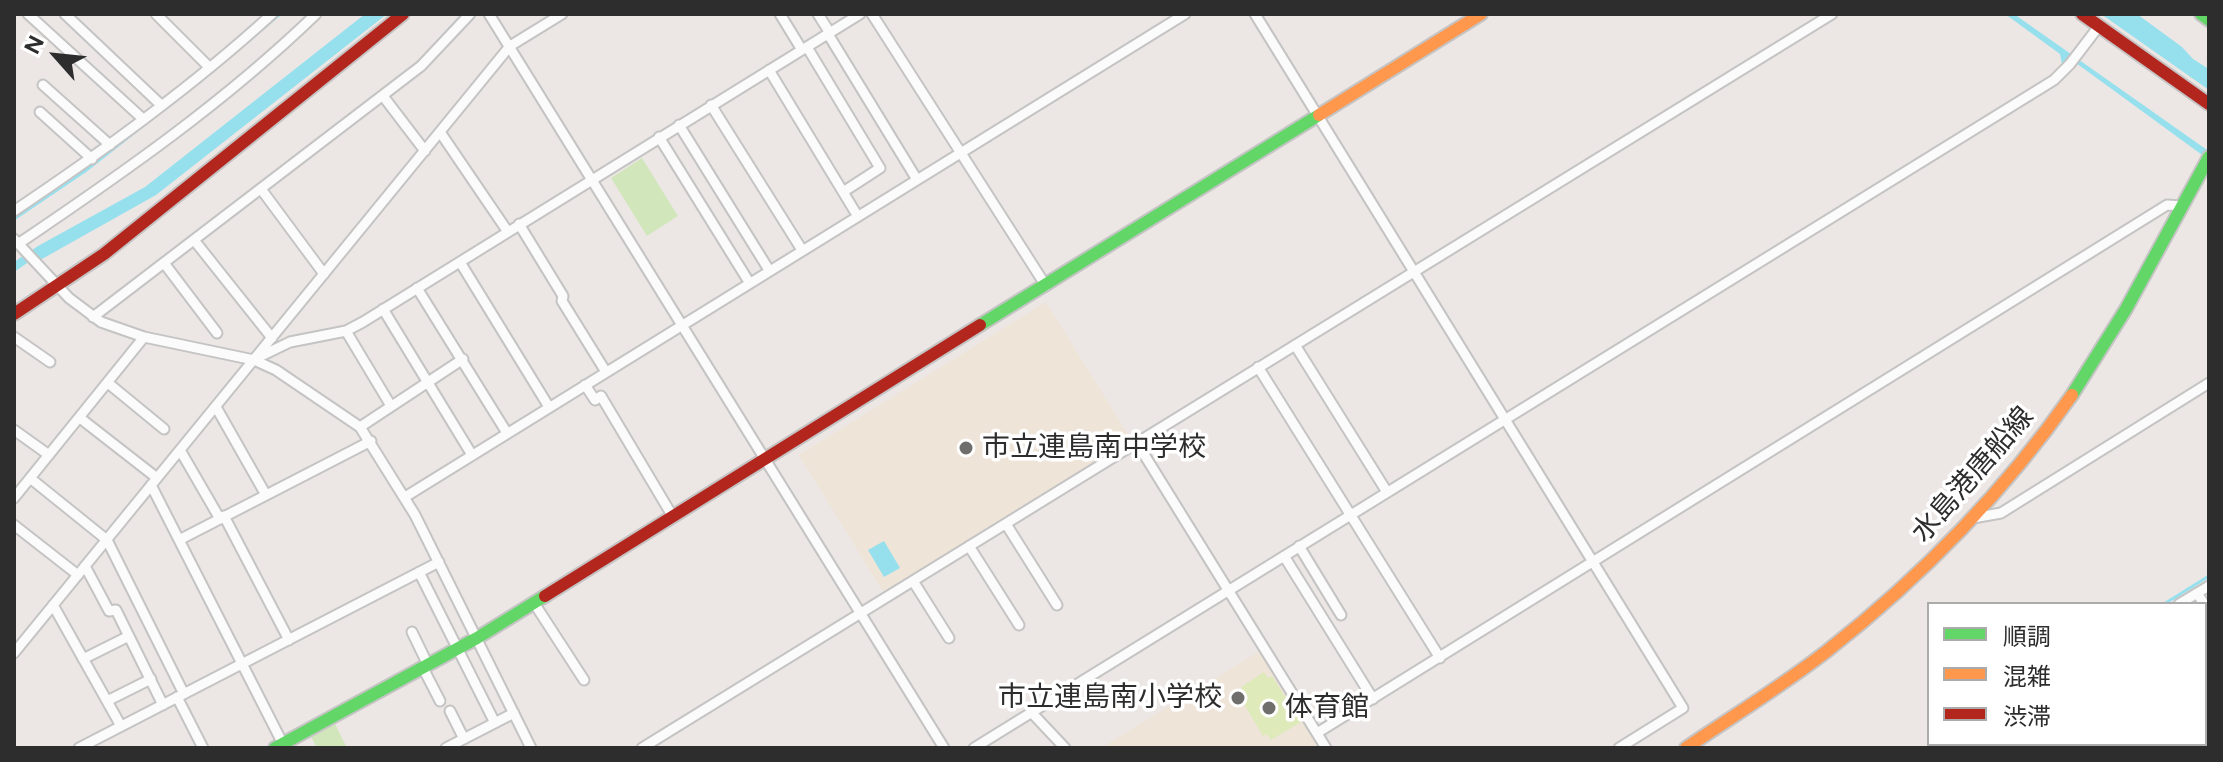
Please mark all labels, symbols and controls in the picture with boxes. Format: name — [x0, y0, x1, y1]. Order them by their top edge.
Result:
north arrow — [16, 16, 96, 96]
text: N — [18, 31, 50, 59]
street label: 水島港唐船線 — [1905, 401, 2041, 549]
place label: 市立連島南中学校 — [982, 431, 1206, 465]
marker: 市立連島南中学校 — [957, 439, 975, 457]
legend — [1927, 602, 2207, 746]
text: 順調 — [2003, 622, 2051, 651]
text: 混雑 — [2003, 662, 2051, 691]
place label: 市立連島南小学校 — [998, 681, 1222, 715]
marker: 市立連島南小学校 — [1229, 689, 1247, 707]
place label: 体育館 — [1285, 691, 1369, 725]
marker: 体育館 — [1260, 699, 1278, 717]
text: 渋滞 — [2003, 702, 2051, 731]

